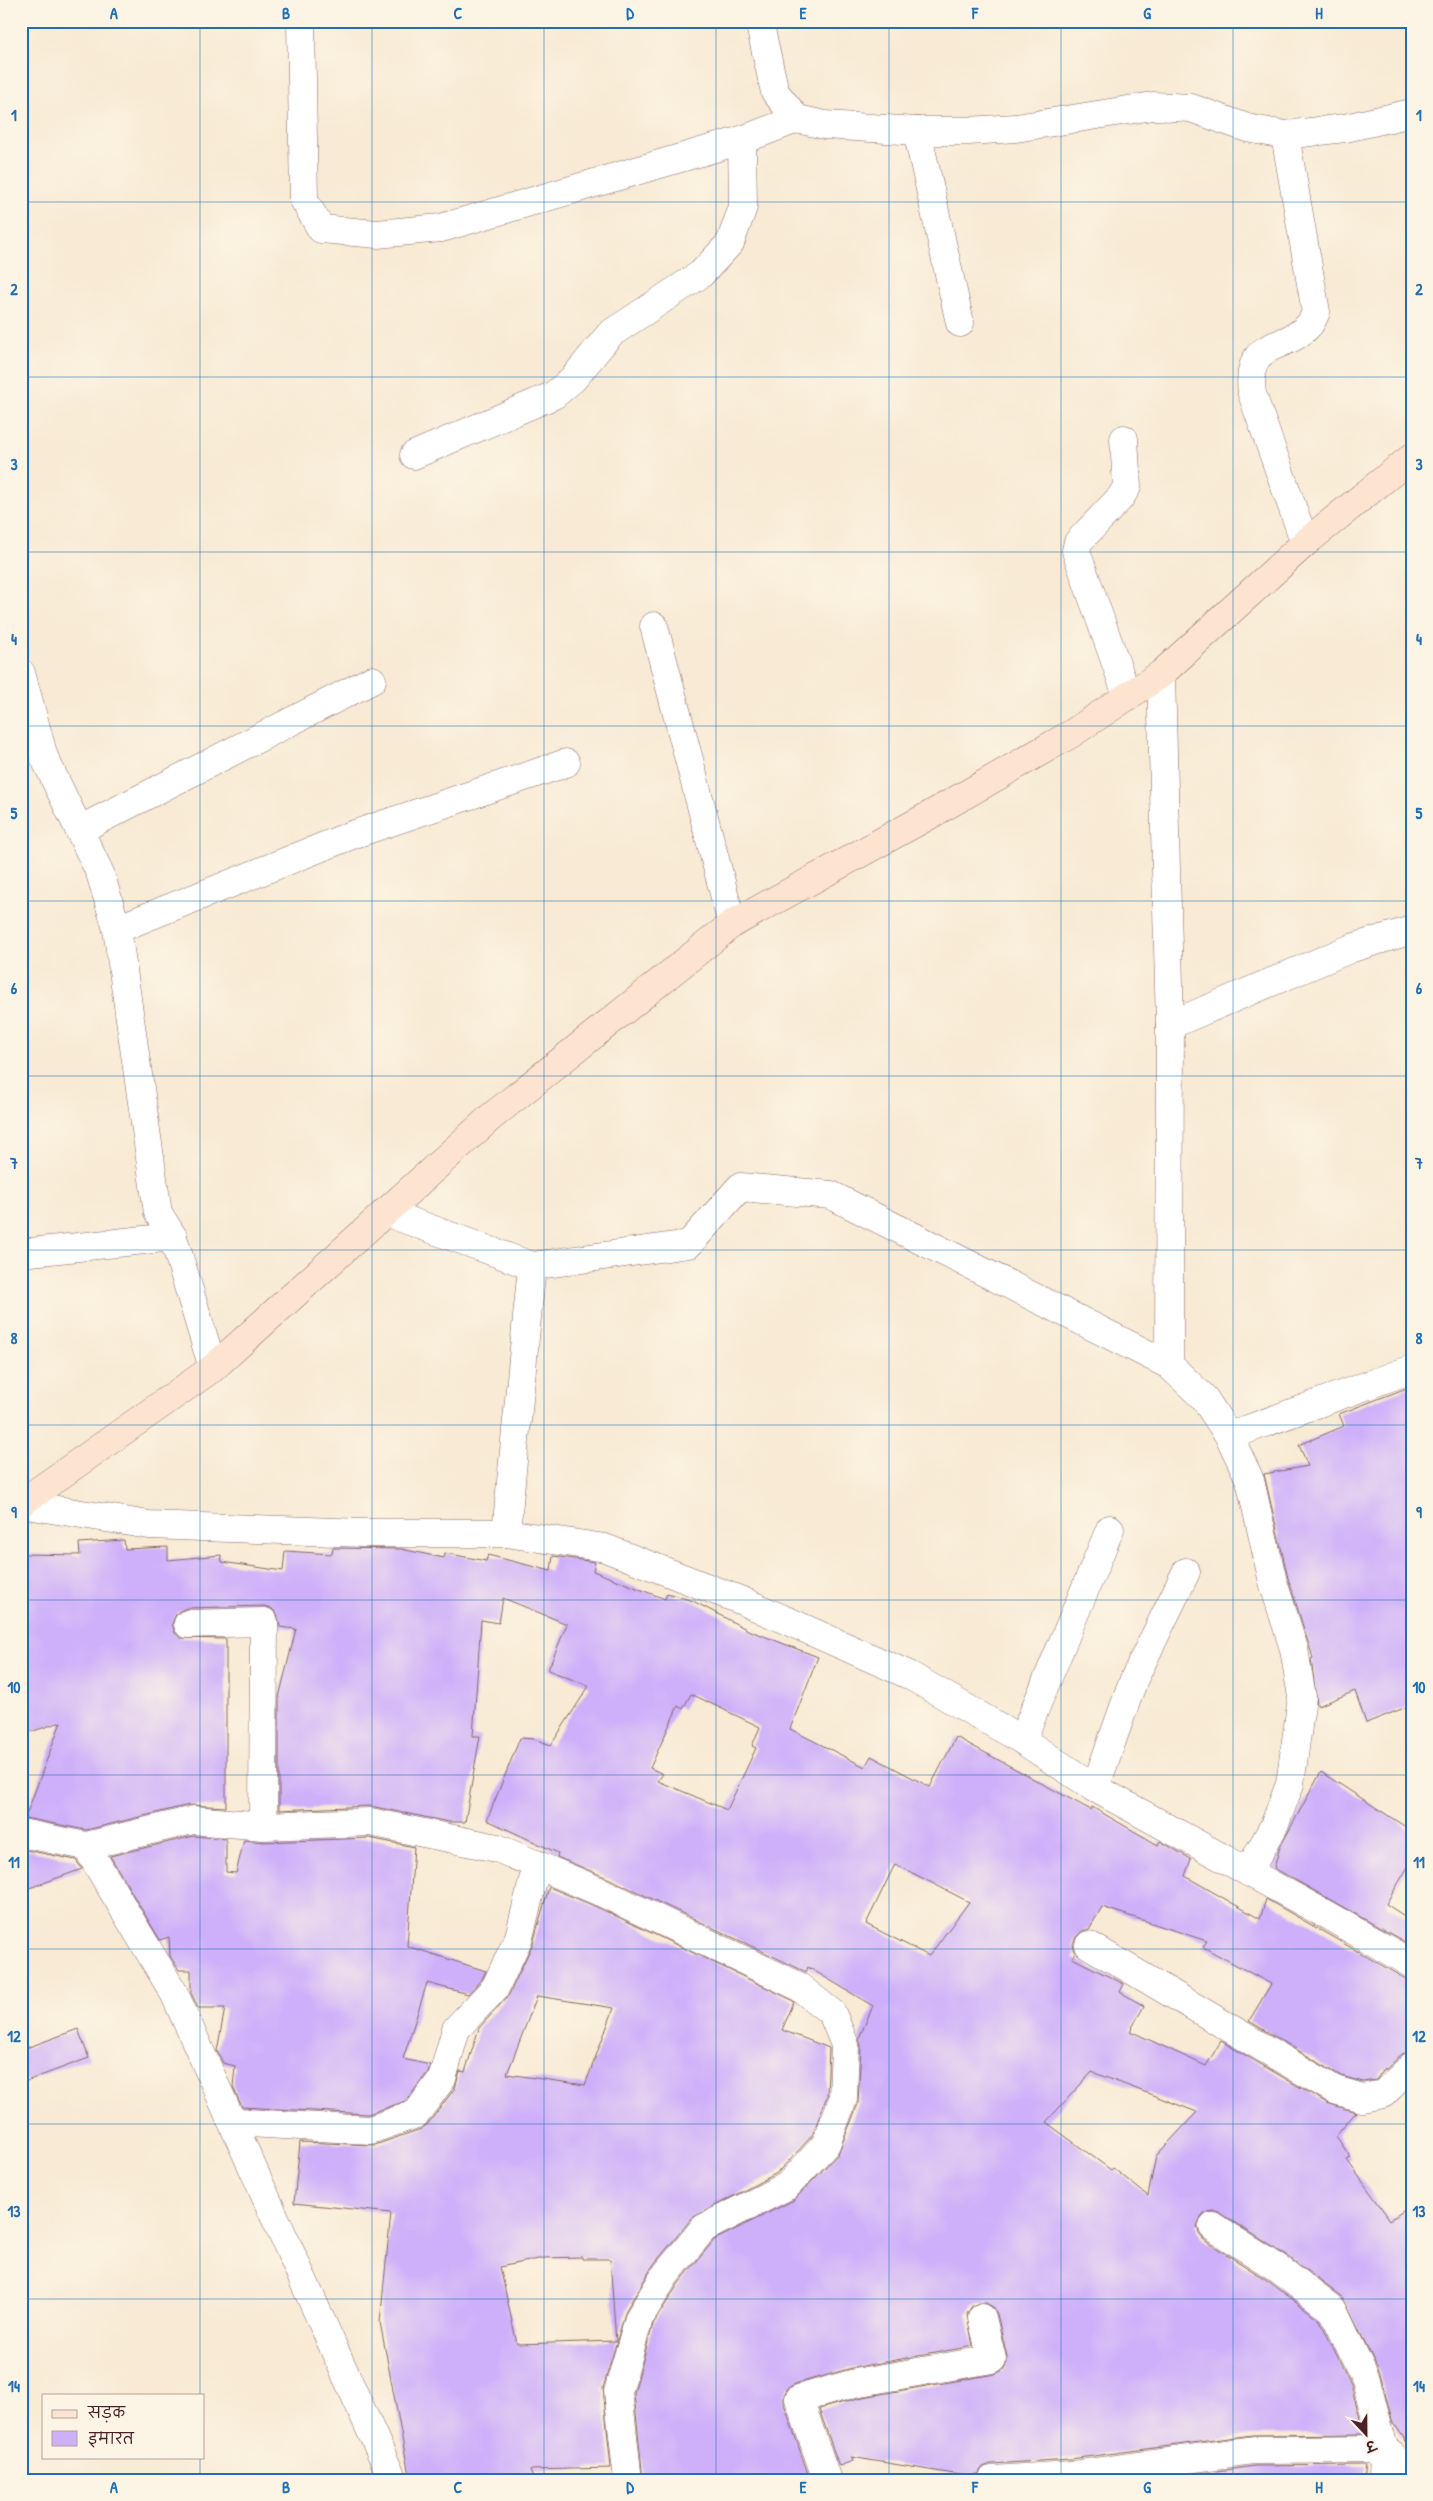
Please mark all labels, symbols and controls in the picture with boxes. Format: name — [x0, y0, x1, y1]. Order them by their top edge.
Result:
text: A — [110, 2, 118, 24]
text: B — [282, 2, 290, 24]
text: C — [454, 2, 463, 24]
text: D — [626, 2, 634, 24]
text: E — [799, 2, 807, 24]
text: F — [971, 2, 979, 24]
text: G — [1143, 2, 1151, 24]
text: H — [1315, 2, 1323, 24]
text: 1 — [11, 104, 17, 126]
text: 1 — [1416, 104, 1422, 126]
text: 2 — [10, 278, 18, 300]
text: 2 — [1415, 278, 1423, 300]
text: 3 — [10, 453, 18, 475]
text: 3 — [1415, 453, 1423, 475]
text: 4 — [11, 628, 17, 650]
text: 4 — [1416, 628, 1422, 650]
text: 5 — [11, 802, 18, 824]
text: 5 — [1416, 802, 1423, 824]
text: 6 — [11, 977, 18, 999]
text: 6 — [1416, 977, 1423, 999]
text: 7 — [9, 1152, 18, 1174]
text: 7 — [1414, 1152, 1423, 1174]
text: 8 — [11, 1327, 18, 1349]
text: 8 — [1416, 1327, 1423, 1349]
text: 9 — [11, 1501, 17, 1523]
text: 9 — [1416, 1501, 1422, 1523]
text: 10 — [8, 1676, 20, 1698]
text: 10 — [1413, 1676, 1425, 1698]
text: 11 — [8, 1851, 20, 1873]
text: 11 — [1413, 1851, 1425, 1873]
text: 12 — [7, 2025, 21, 2047]
text: 12 — [1412, 2025, 1426, 2047]
text: 13 — [8, 2200, 20, 2222]
text: 13 — [1413, 2200, 1425, 2222]
text: 14 — [8, 2375, 20, 2397]
text: 14 — [1413, 2375, 1425, 2397]
legend — [42, 2394, 205, 2458]
text: सड़क — [87, 2402, 126, 2423]
north arrow — [1340, 2408, 1390, 2458]
text: इमारत — [88, 2428, 135, 2449]
text: उ — [1362, 2435, 1381, 2458]
text: A — [110, 2476, 118, 2498]
text: B — [282, 2476, 290, 2498]
text: C — [454, 2476, 463, 2498]
text: D — [626, 2476, 634, 2498]
text: E — [799, 2476, 807, 2498]
text: F — [971, 2476, 979, 2498]
text: G — [1143, 2476, 1151, 2498]
text: H — [1315, 2476, 1323, 2498]

